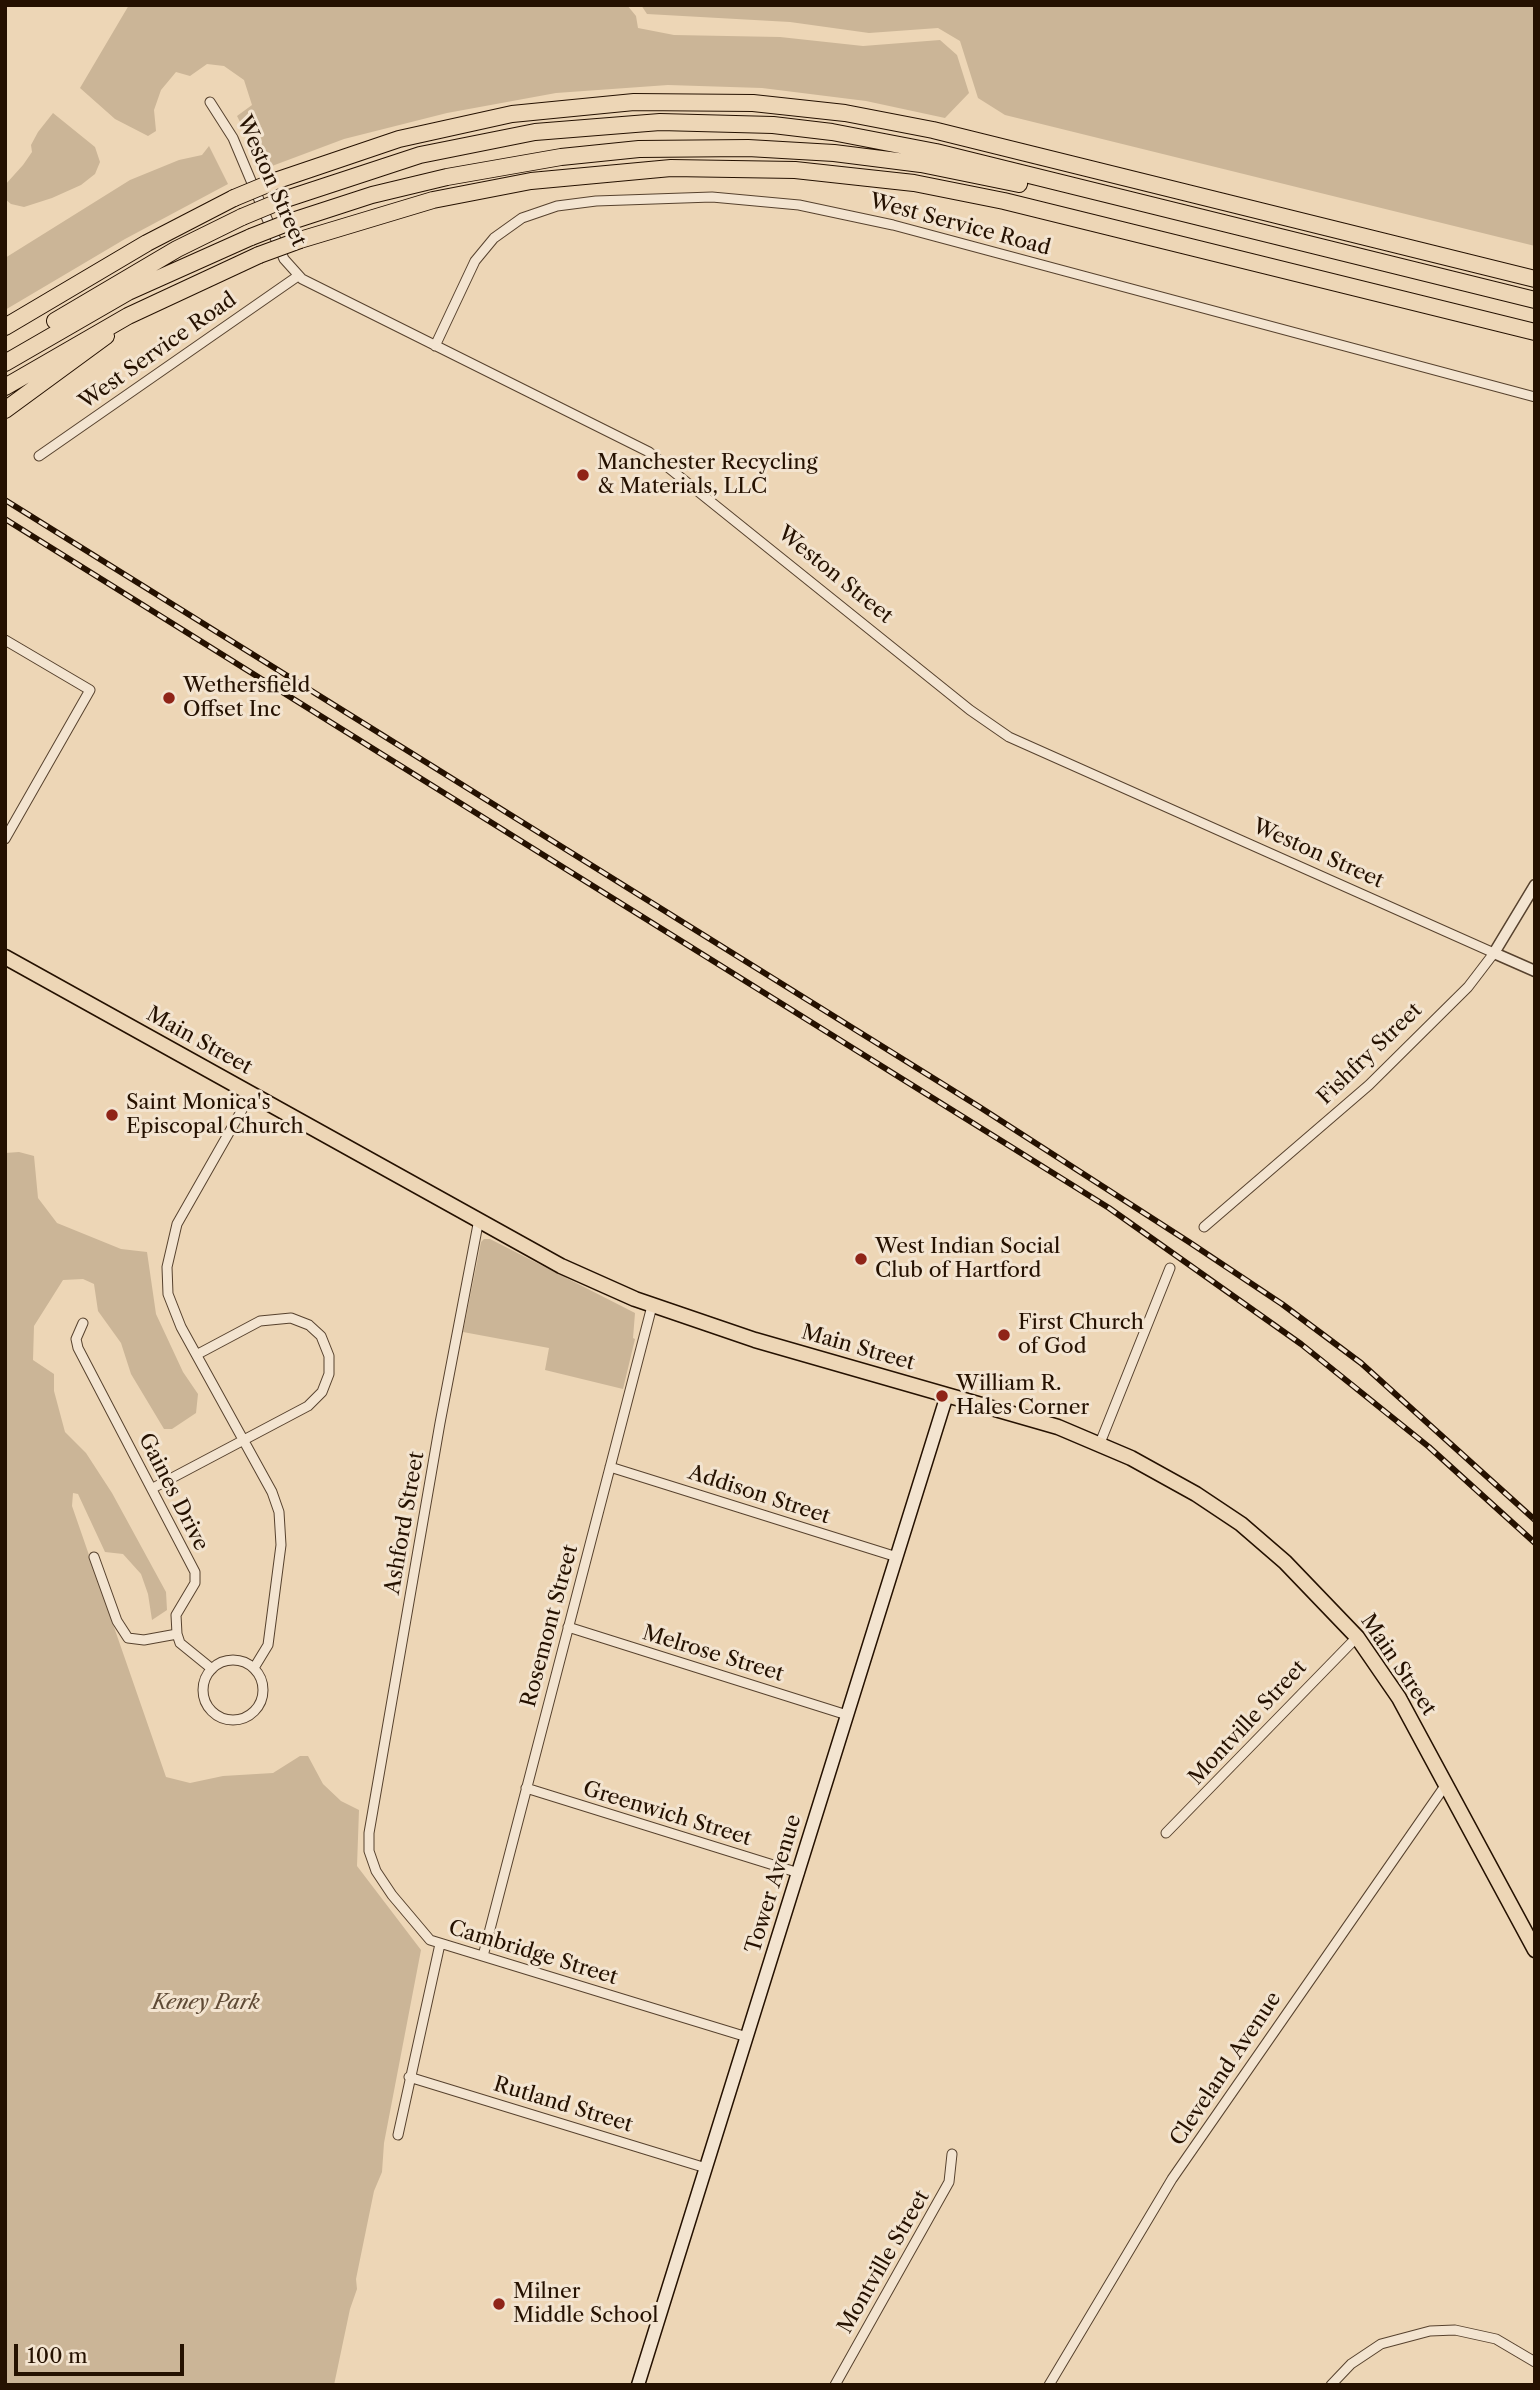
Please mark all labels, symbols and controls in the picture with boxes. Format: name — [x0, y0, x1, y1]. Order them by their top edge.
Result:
street label: Weston Street — [231, 112, 311, 250]
street label: West Service Road — [867, 189, 1053, 261]
street label: West Service Road — [74, 287, 242, 415]
place label: Manchester Recycling & Materials, LLC — [597, 450, 818, 500]
marker: Manchester Recycling & Materials, LLC — [575, 467, 591, 483]
street label: Weston Street — [772, 521, 898, 629]
place label: Wethersfield Offset Inc — [183, 673, 310, 723]
marker: Wethersfield Offset Inc — [161, 690, 177, 706]
street label: Weston Street — [1249, 814, 1387, 894]
street label: Fishfry Street — [1313, 998, 1427, 1110]
street label: Main Street — [142, 1002, 256, 1080]
place label: Saint Monica's Episcopal Church — [126, 1090, 304, 1140]
marker: Saint Monica's Episcopal Church — [104, 1107, 120, 1123]
place label: West Indian Social Club of Hartford — [875, 1234, 1060, 1284]
marker: West Indian Social Club of Hartford — [853, 1251, 869, 1267]
place label: First Church of God — [1018, 1310, 1144, 1360]
street label: Main Street — [798, 1320, 918, 1376]
marker: First Church of God — [996, 1327, 1012, 1343]
place label: William R. Hales Corner — [956, 1371, 1089, 1421]
marker: William R. Hales Corner — [934, 1388, 950, 1404]
street label: Gaines Drive — [133, 1429, 213, 1555]
street label: Ashford Street — [380, 1450, 430, 1596]
street label: Addison Street — [685, 1460, 833, 1530]
street label: Rosemont Street — [516, 1542, 584, 1710]
street label: Main Street — [1355, 1610, 1441, 1720]
street label: Melrose Street — [639, 1621, 787, 1687]
street label: Montville Street — [1184, 1655, 1312, 1791]
street label: Greenwich Street — [580, 1776, 754, 1852]
street label: Tower Avenue — [741, 1812, 807, 1956]
street label: Cambridge Street — [445, 1915, 621, 1991]
street label: Cleveland Avenue — [1165, 1987, 1287, 2151]
park label: Keney Park — [152, 1990, 260, 2016]
street label: Rutland Street — [490, 2072, 636, 2138]
street label: Montville Street — [833, 2186, 935, 2338]
place label: Milner Middle School — [513, 2279, 658, 2329]
marker: Milner Middle School — [491, 2296, 507, 2312]
scale bar — [18, 2330, 187, 2374]
text: 100 m — [27, 2343, 88, 2368]

